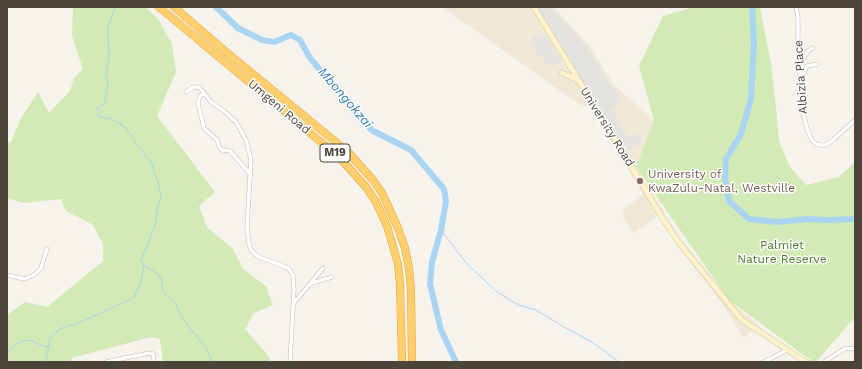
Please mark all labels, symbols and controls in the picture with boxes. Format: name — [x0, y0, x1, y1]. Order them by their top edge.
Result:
street label: Albizia Place — [791, 39, 811, 115]
water label: Mbongokzai — [315, 65, 375, 131]
street label: Umgeni Road — [245, 77, 313, 137]
street label: University Road — [577, 85, 637, 169]
road number: M19 — [320, 144, 350, 162]
place label: University of KwaZulu-Natal, Westville — [648, 167, 795, 195]
marker: University of KwaZulu-Natal, Westville — [635, 176, 645, 186]
park label: Palmiet Nature Reserve — [737, 238, 827, 266]

